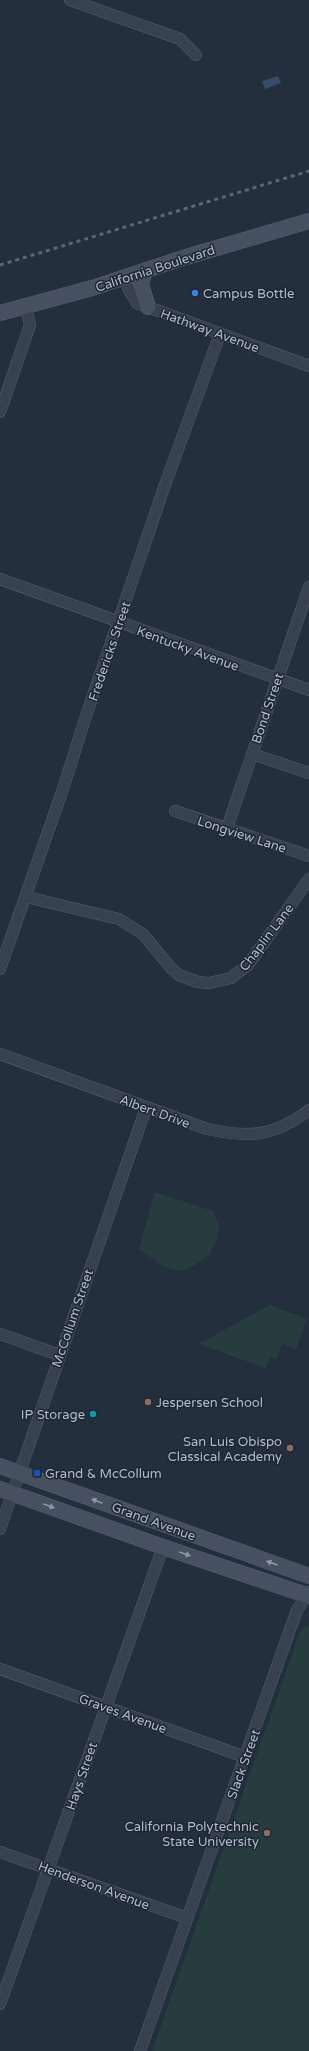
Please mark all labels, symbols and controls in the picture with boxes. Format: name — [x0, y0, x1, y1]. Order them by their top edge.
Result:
street label: California Boulevard — [94, 242, 217, 296]
place label: Campus Bottle — [203, 286, 294, 302]
marker: Campus Bottle — [190, 288, 200, 298]
street label: Hathway Avenue — [158, 306, 261, 356]
street label: Fredericks Street — [85, 599, 134, 703]
street label: Kentucky Avenue — [134, 623, 241, 675]
street label: Bond Street — [248, 671, 287, 746]
street label: Longview Lane — [195, 813, 288, 857]
street label: Chaplin Lane — [236, 901, 297, 974]
street label: Albert Drive — [117, 1092, 192, 1132]
street label: McCollum Street — [49, 1267, 97, 1370]
place label: Jespersen School — [156, 1395, 263, 1411]
marker: Jespersen School — [143, 1397, 153, 1407]
place label: IP Storage — [21, 1407, 85, 1423]
marker: IP Storage — [88, 1409, 98, 1419]
place label: San Luis Obispo Classical Academy — [168, 1434, 282, 1465]
marker: San Luis Obispo Classical Academy — [285, 1443, 295, 1453]
place label: Grand & McCollum — [45, 1466, 162, 1482]
marker: Grand & McCollum — [32, 1468, 42, 1478]
one-way arrow — [91, 1497, 103, 1503]
street label: Grand Avenue — [110, 1499, 198, 1545]
one-way arrow — [43, 1503, 55, 1509]
one-way arrow — [179, 1552, 191, 1558]
one-way arrow — [266, 1560, 278, 1566]
street label: Graves Avenue — [77, 1691, 169, 1737]
street label: Slack Street — [224, 1727, 264, 1801]
street label: Hays Street — [63, 1740, 101, 1812]
place label: California Polytechnic State University — [125, 1819, 259, 1850]
marker: California Polytechnic State University — [262, 1828, 272, 1838]
street label: Henderson Avenue — [36, 1858, 152, 1914]

